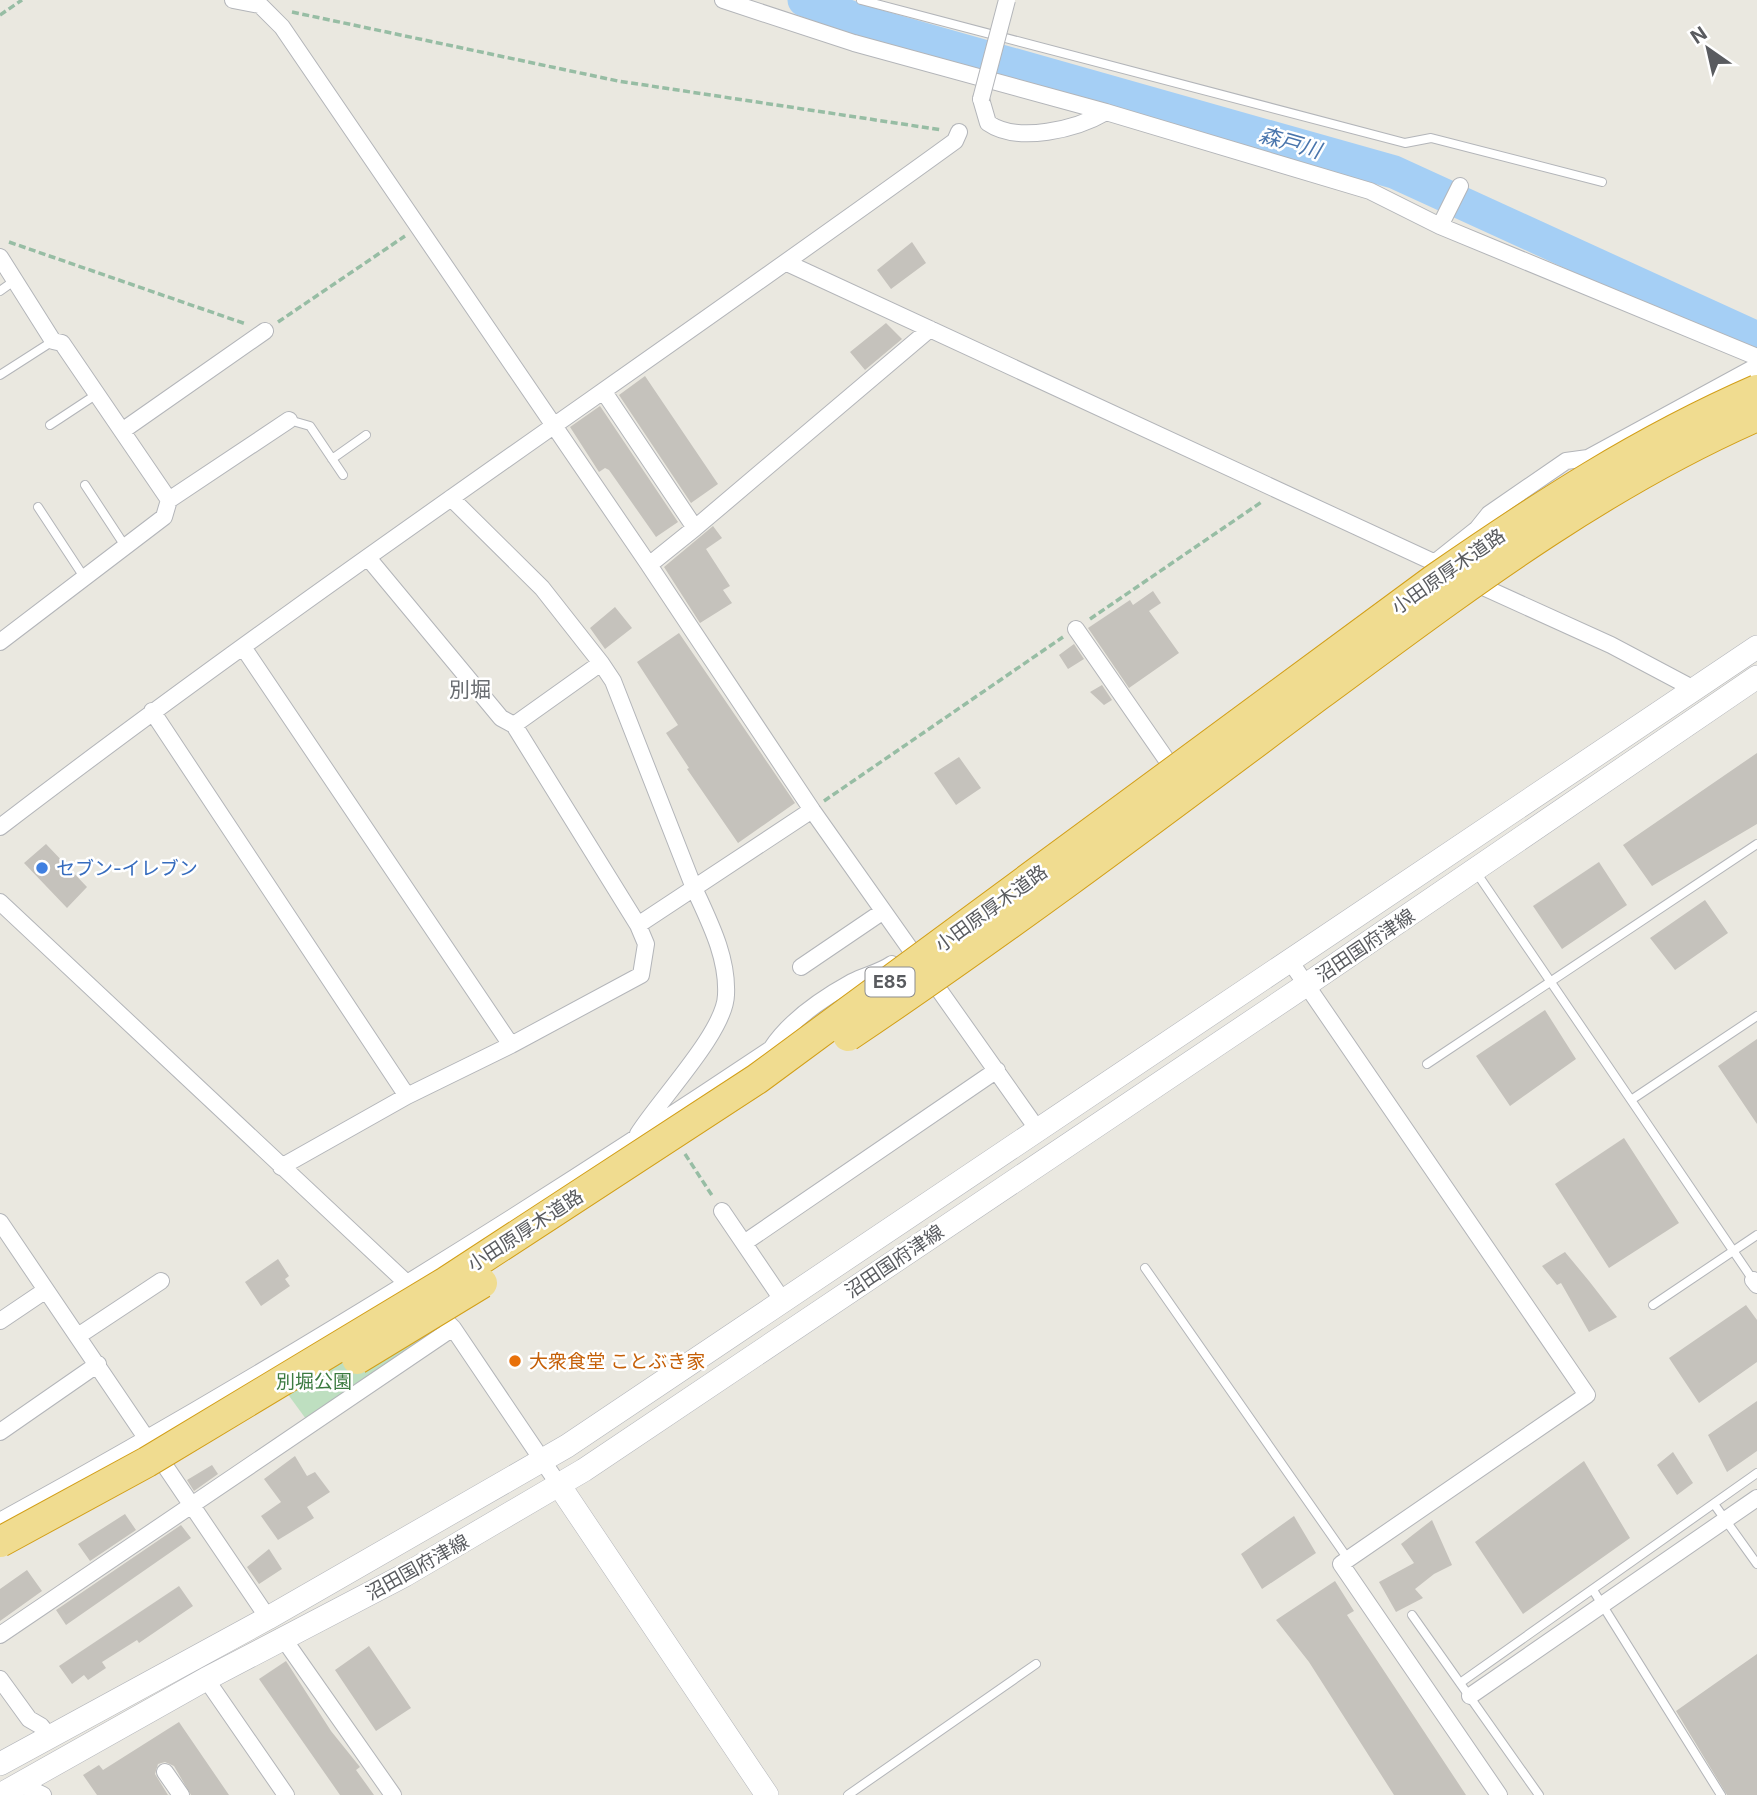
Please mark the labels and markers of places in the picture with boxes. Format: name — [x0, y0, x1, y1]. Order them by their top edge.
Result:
place label: セブン-イレブン — [56, 857, 198, 880]
marker: セブン-イレブン — [34, 860, 50, 876]
place label: 大衆食堂 ことぶき家 — [529, 1350, 705, 1373]
marker: 大衆食堂 ことぶき家 — [507, 1353, 523, 1369]

